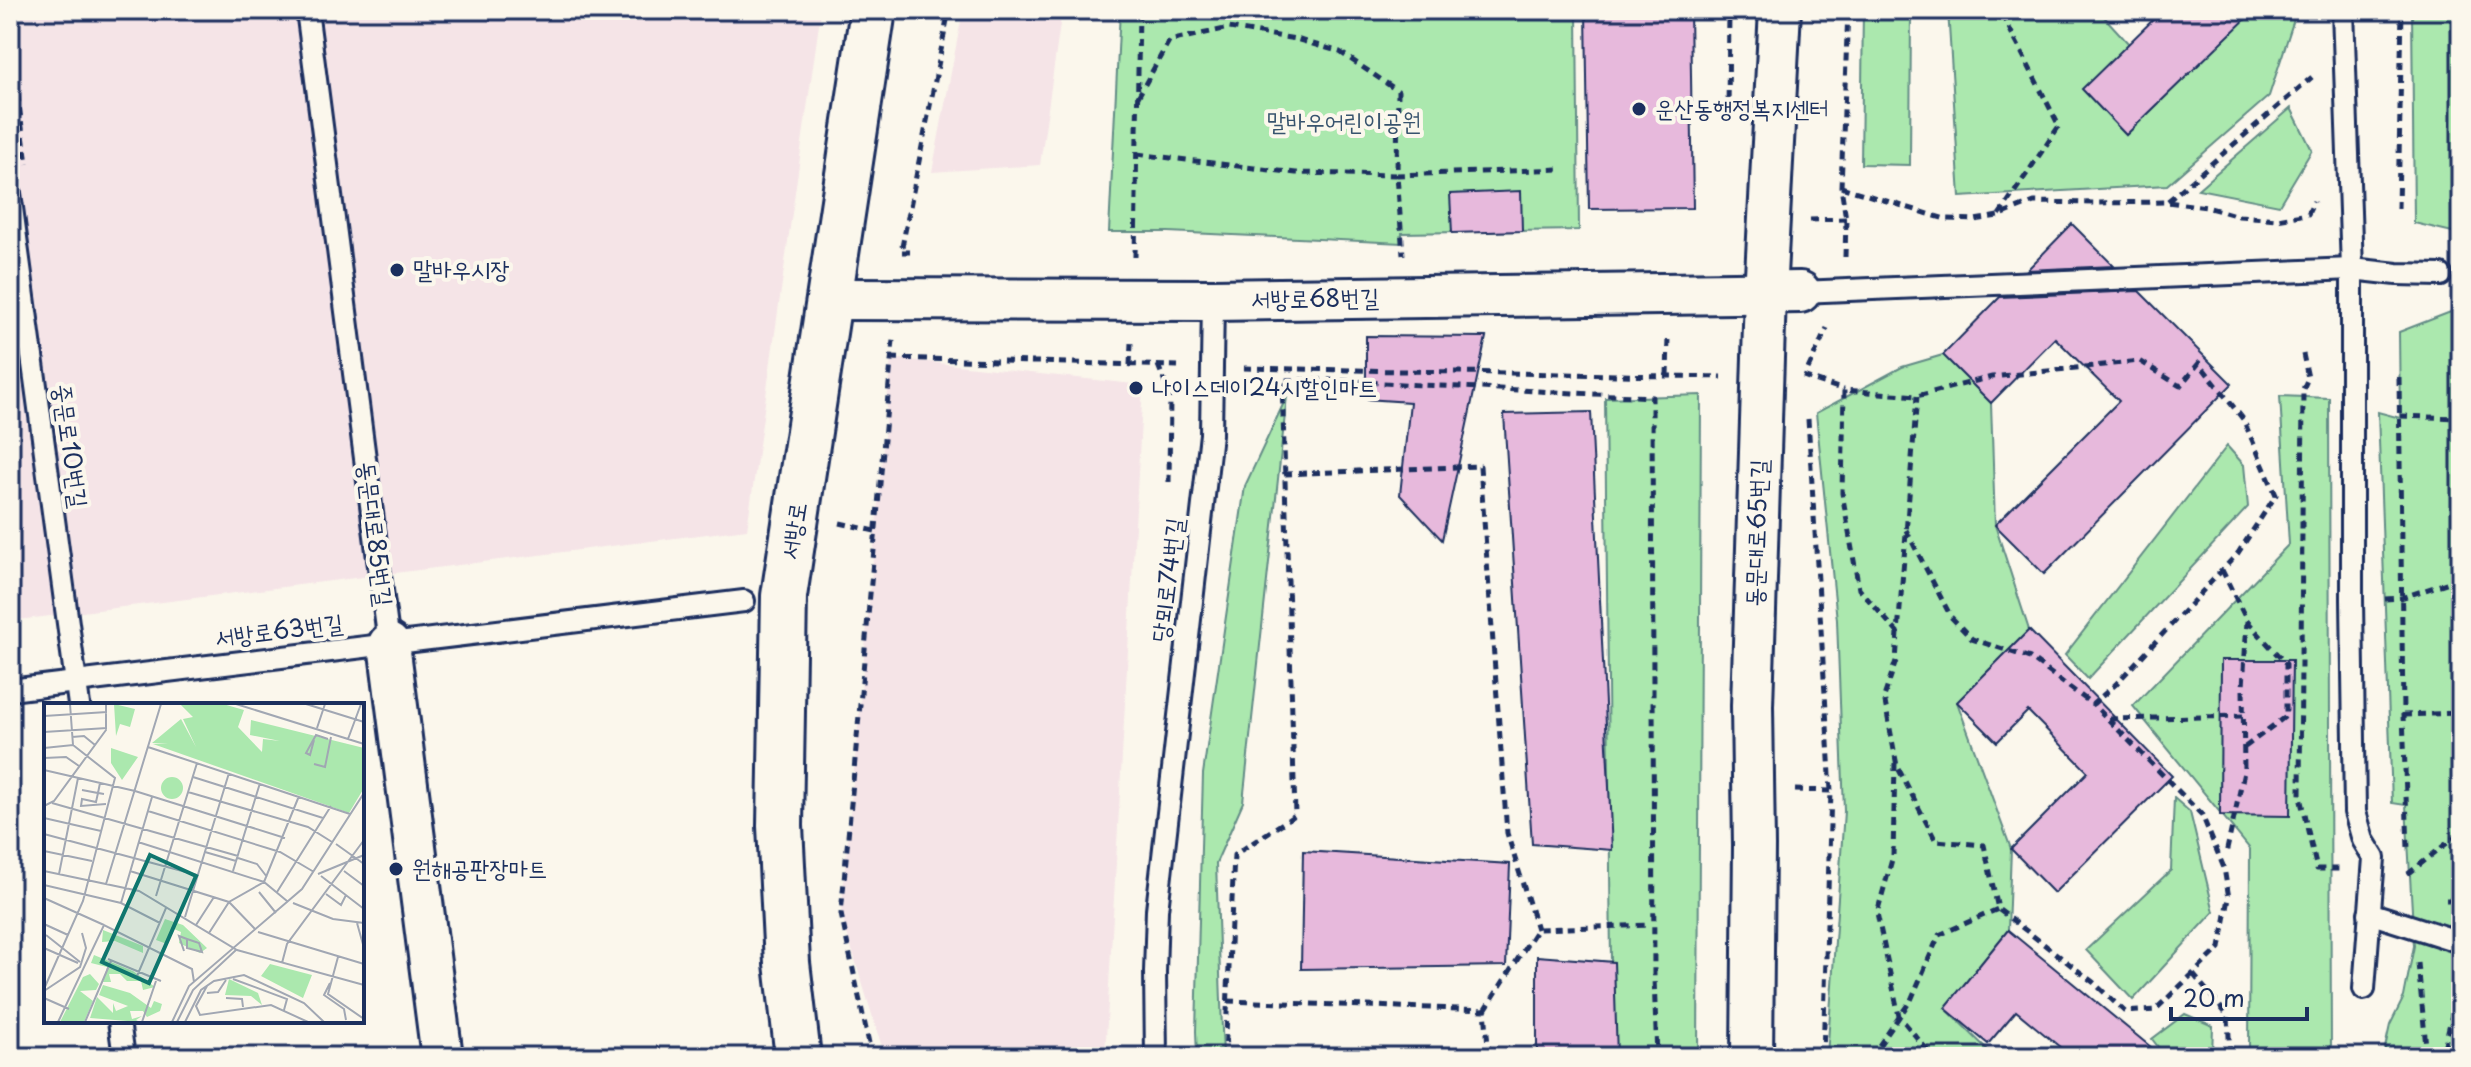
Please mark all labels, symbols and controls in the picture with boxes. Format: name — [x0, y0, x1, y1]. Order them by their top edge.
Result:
place label: 운산동행정복지센터 — [1655, 89, 1829, 125]
marker: 운산동행정복지센터 — [1630, 100, 1648, 118]
park label: 말바우어린이공원 — [1267, 102, 1421, 138]
place label: 말바우시장 — [413, 250, 510, 286]
marker: 말바우시장 — [388, 261, 406, 279]
street label: 서방로68번길 — [1251, 278, 1379, 316]
place label: 나이스데이24시할인마트 — [1152, 368, 1377, 404]
marker: 나이스데이24시할인마트 — [1127, 379, 1145, 397]
street label: 중문로10번길 — [45, 381, 98, 510]
street label: 동문대로85번길 — [350, 459, 404, 608]
street label: 동문대로65번길 — [1734, 459, 1776, 607]
street label: 서방로 — [770, 499, 814, 562]
street label: 당뫼로74번길 — [1141, 516, 1191, 644]
street label: 서방로63번길 — [213, 603, 345, 655]
inset map — [44, 703, 364, 1023]
place label: 원해공판장마트 — [412, 849, 547, 885]
marker: 원해공판장마트 — [387, 860, 405, 878]
scale bar — [2171, 971, 2307, 1021]
text: 20 m — [2183, 979, 2245, 1015]

